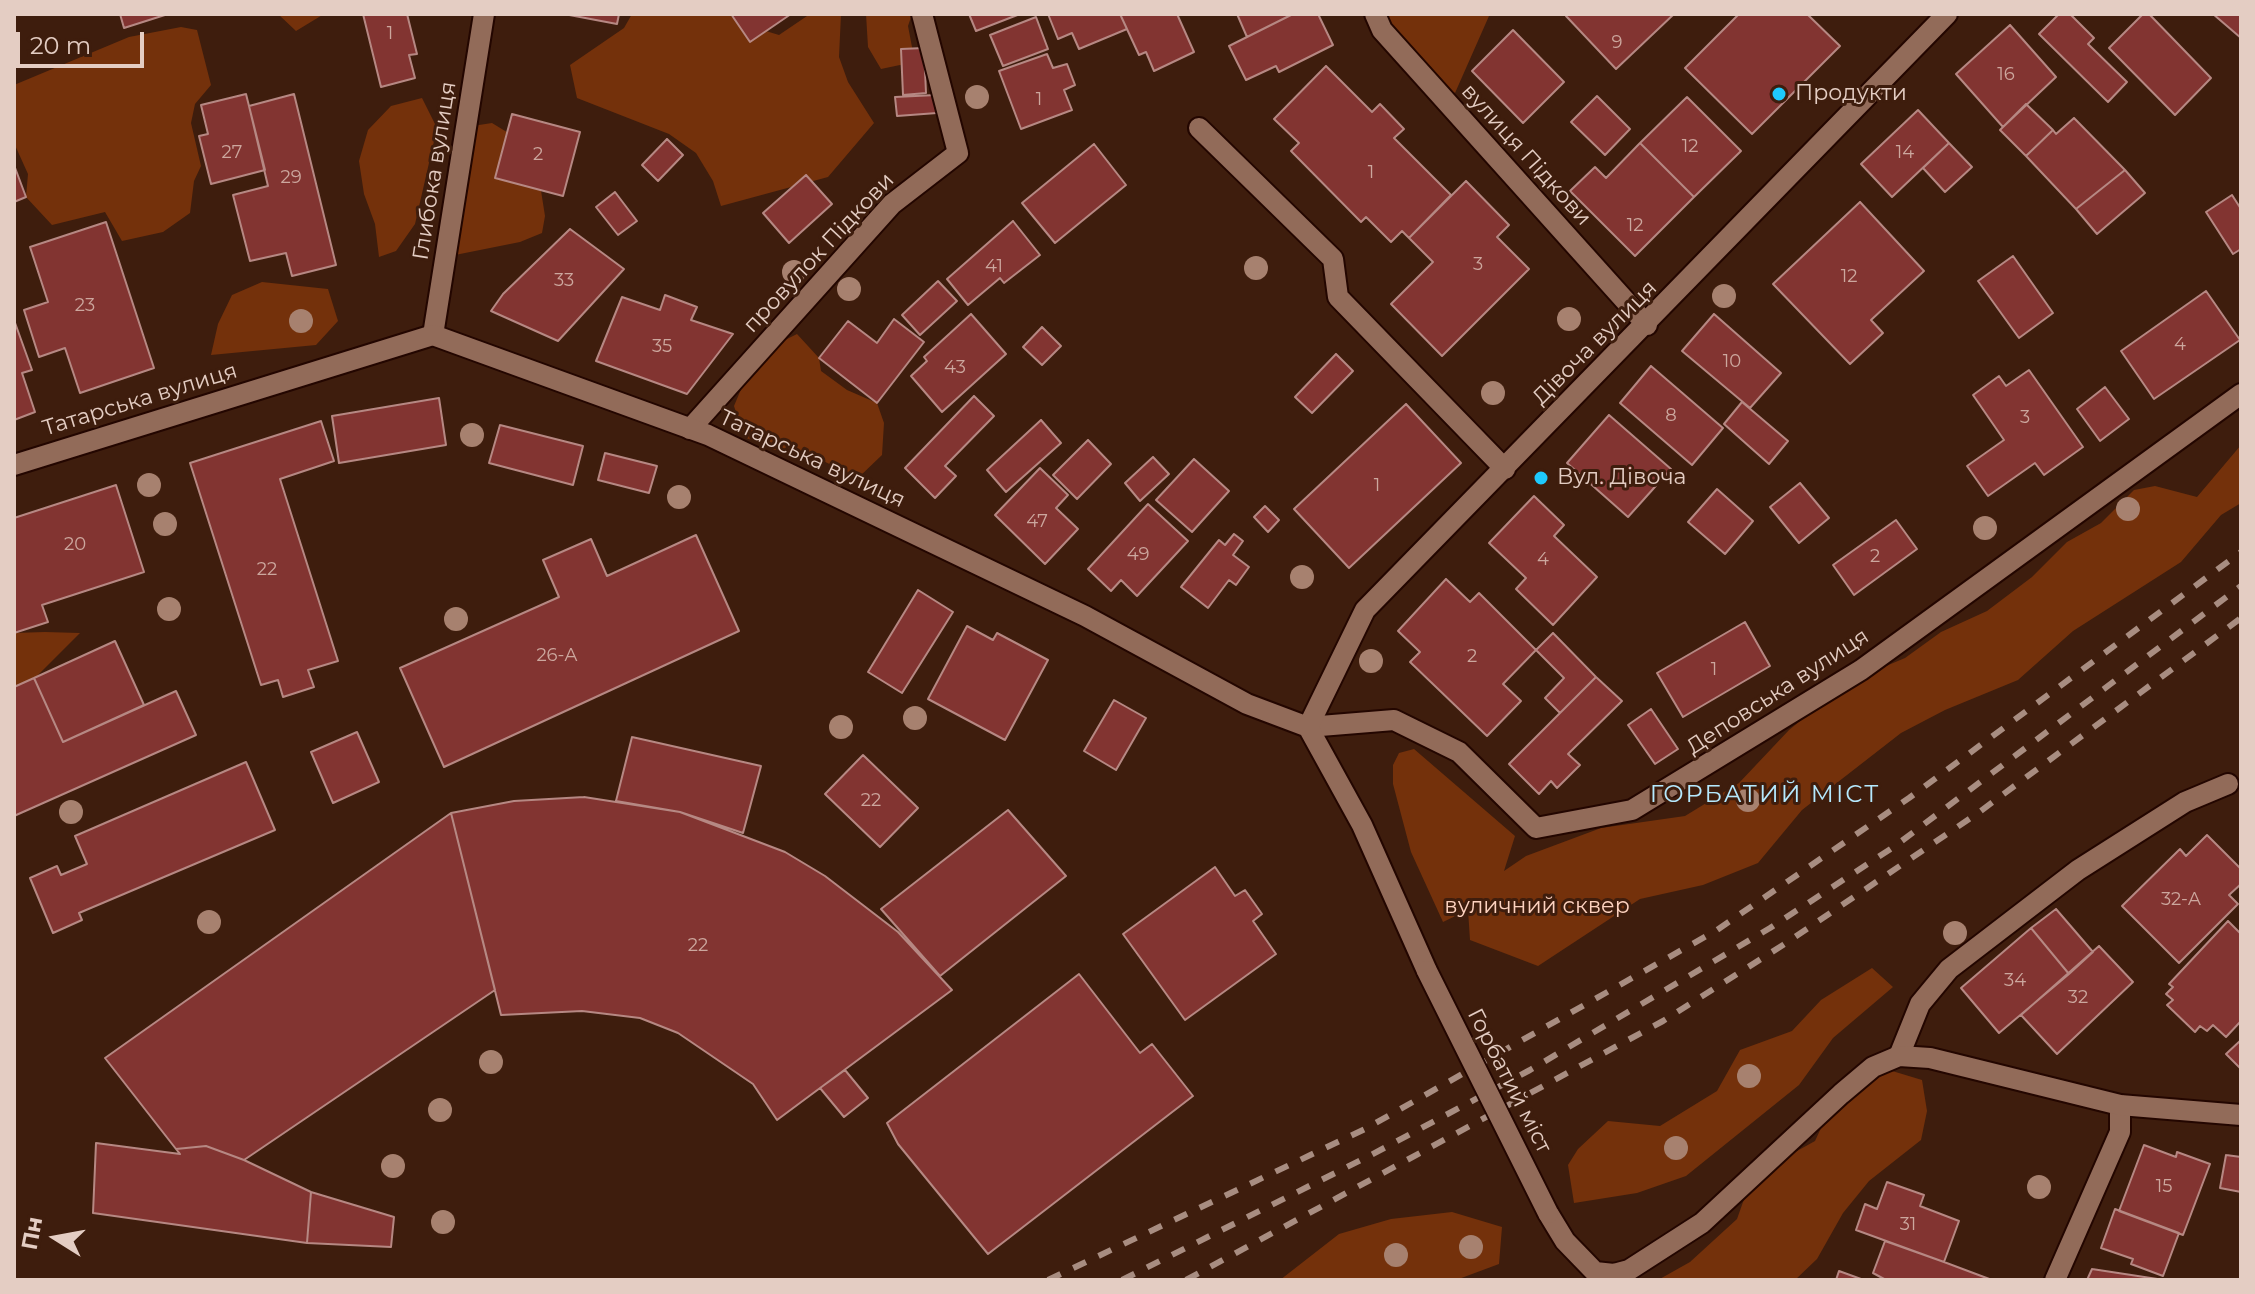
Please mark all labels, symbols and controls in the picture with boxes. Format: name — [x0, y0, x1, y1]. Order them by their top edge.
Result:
scale bar — [20, 16, 148, 66]
house number: 1 — [387, 23, 393, 45]
text: 20 m — [30, 31, 91, 60]
house number: 9 — [1612, 32, 1622, 54]
house number: 16 — [1997, 64, 2015, 86]
street label: вулиця Підкови — [1455, 79, 1597, 231]
street label: Глибока вулиця — [408, 80, 462, 262]
place label: Продукти — [1795, 81, 1907, 107]
marker: Продукти — [1770, 85, 1788, 103]
house number: 1 — [1036, 89, 1042, 111]
house number: 12 — [1682, 136, 1698, 158]
house number: 27 — [222, 142, 242, 164]
house number: 14 — [1896, 142, 1914, 164]
house number: 2 — [533, 144, 543, 166]
house number: 1 — [1368, 162, 1374, 184]
house number: 29 — [280, 167, 302, 189]
street label: провулок Підкови — [738, 168, 900, 338]
house number: 12 — [1627, 215, 1643, 237]
house number: 3 — [1473, 254, 1483, 276]
house number: 41 — [985, 256, 1003, 278]
house number: 12 — [1841, 266, 1857, 288]
house number: 33 — [554, 270, 574, 292]
street label: Дівоча вулиця — [1527, 275, 1663, 411]
house number: 23 — [75, 295, 95, 317]
house number: 4 — [2174, 334, 2186, 356]
house number: 35 — [652, 336, 672, 358]
house number: 10 — [1723, 351, 1741, 373]
house number: 43 — [944, 357, 966, 379]
street label: Татарська вулиця — [40, 358, 240, 442]
street label: Татарська вулиця — [715, 404, 909, 514]
house number: 8 — [1665, 405, 1677, 427]
house number: 3 — [2020, 407, 2030, 429]
place label: Вул. Дівоча — [1557, 465, 1686, 491]
marker: Вул. Дівоча — [1532, 469, 1550, 487]
house number: 1 — [1374, 475, 1380, 497]
house number: 47 — [1026, 511, 1048, 533]
house number: 20 — [64, 534, 86, 556]
house number: 49 — [1127, 544, 1149, 566]
house number: 2 — [1870, 546, 1880, 568]
house number: 4 — [1537, 549, 1549, 571]
house number: 22 — [257, 559, 277, 581]
street label: Деповська вулиця — [1682, 623, 1874, 761]
house number: 26-А — [536, 645, 578, 667]
house number: 2 — [1467, 646, 1477, 668]
house number: 1 — [1711, 659, 1717, 681]
district label: ГОРБАТИЙ МІСТ — [1650, 781, 1880, 809]
house number: 22 — [861, 790, 881, 812]
house number: 32-А — [2161, 889, 2201, 911]
park label: вуличний сквер — [1444, 894, 1630, 920]
house number: 22 — [688, 935, 708, 957]
house number: 34 — [2004, 970, 2026, 992]
house number: 32 — [2068, 987, 2088, 1009]
street label: Горбатий міст — [1461, 1004, 1557, 1158]
house number: 15 — [2156, 1176, 2172, 1198]
north arrow — [16, 1198, 96, 1278]
text: Пн — [16, 1214, 48, 1252]
house number: 31 — [1900, 1214, 1916, 1236]

